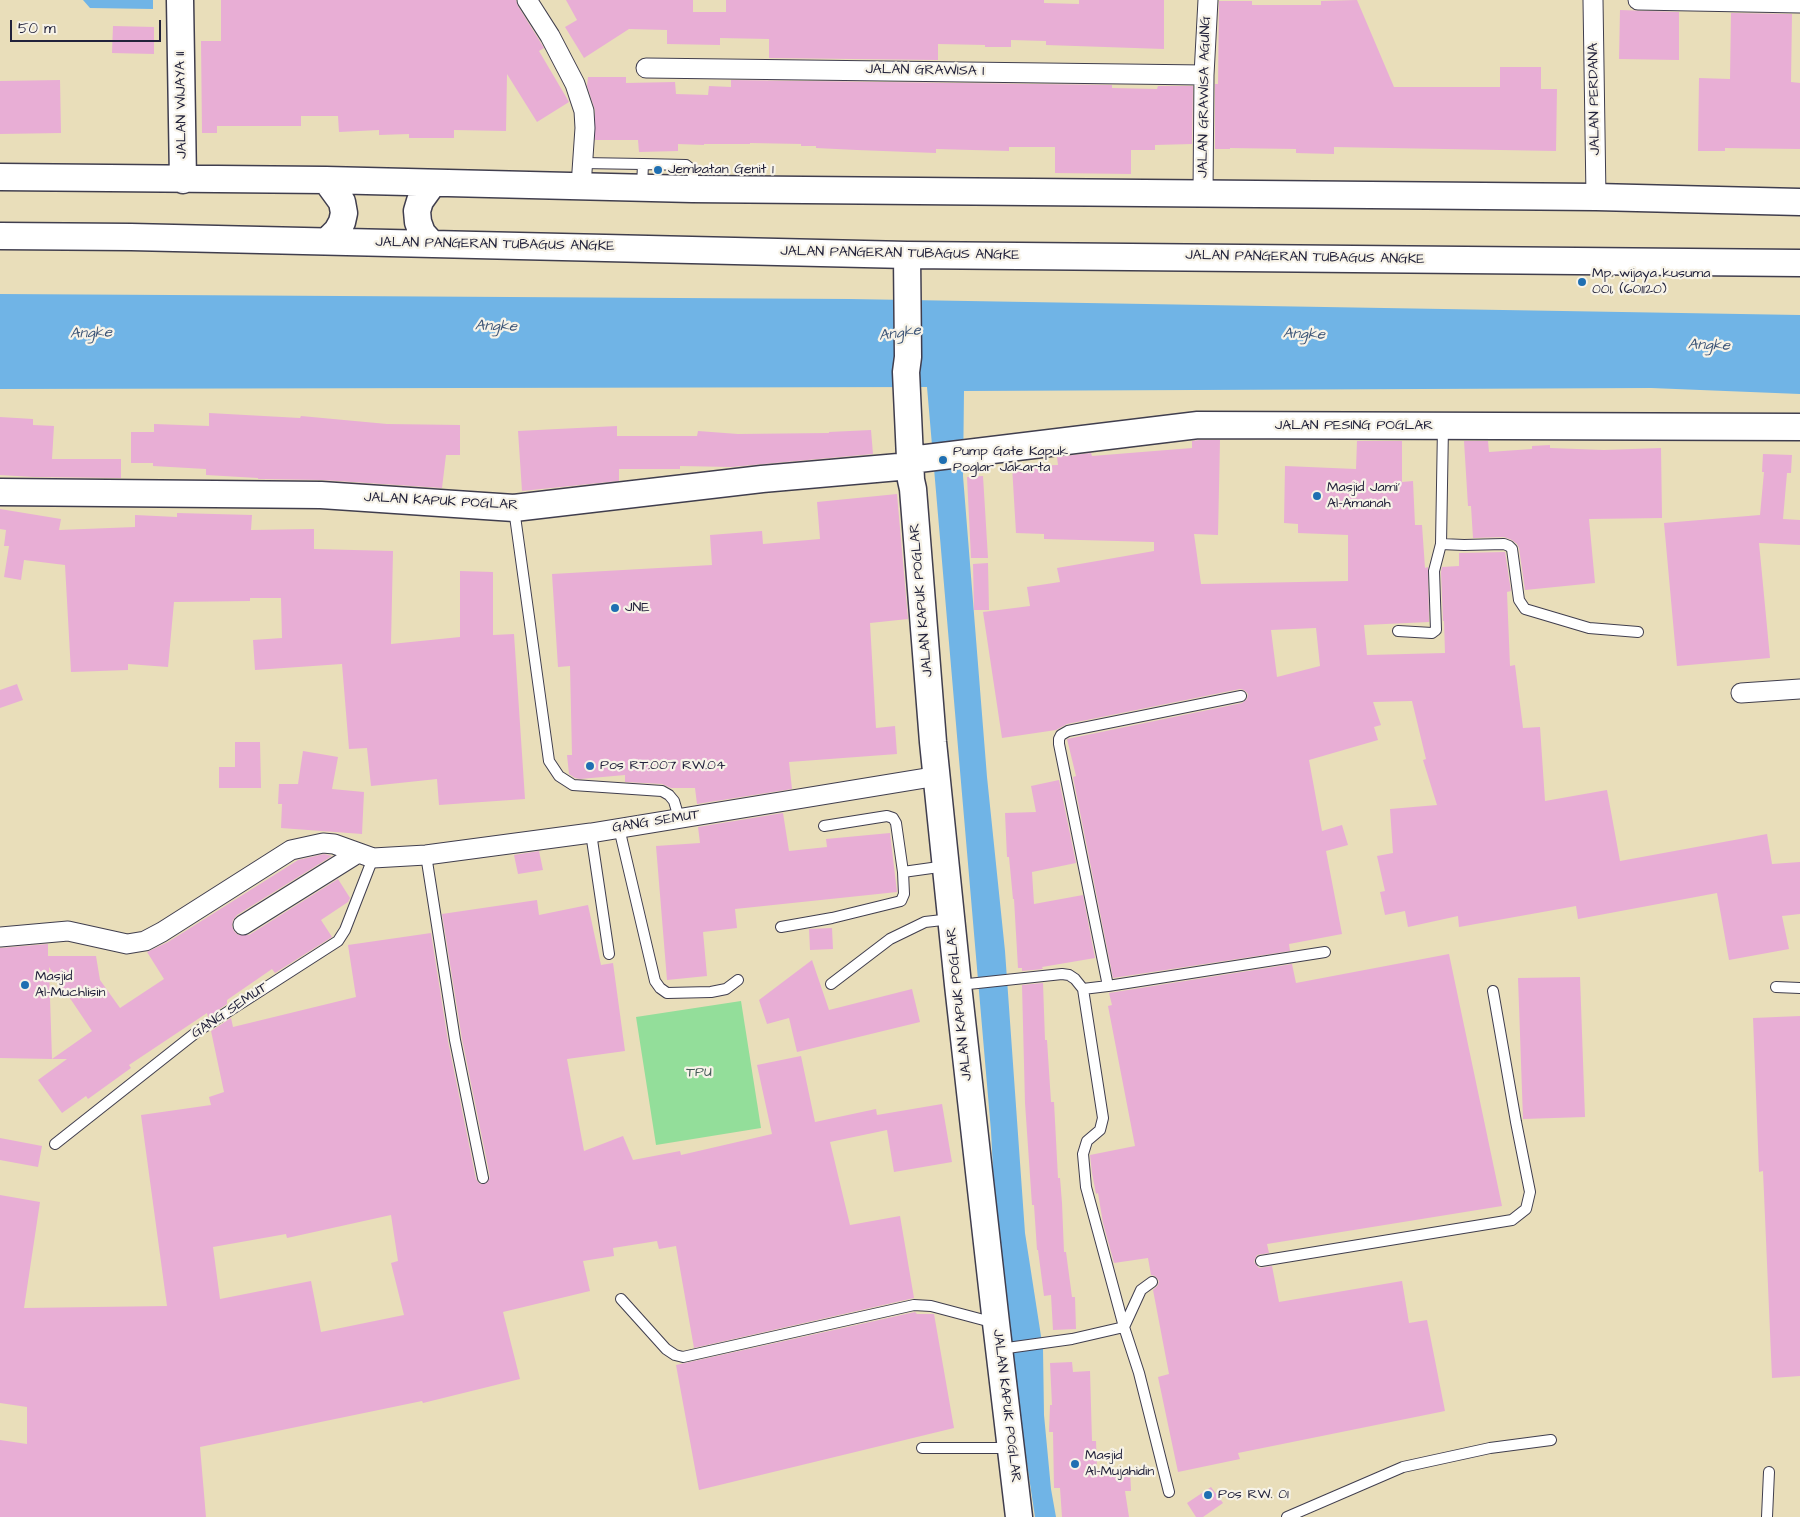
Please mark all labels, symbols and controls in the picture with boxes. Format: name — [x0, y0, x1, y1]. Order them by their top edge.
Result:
scale bar — [12, 10, 164, 42]
street label: JALAN GRAWISA AGUNG — [1195, 16, 1215, 178]
text: 50 m — [18, 18, 56, 39]
street label: JALAN PERDANA — [1586, 43, 1604, 155]
street label: JALAN WIJAYA II — [173, 51, 191, 159]
street label: JALAN GRAWISA I — [865, 62, 985, 80]
place label: Jembatan Genit 1 — [668, 162, 774, 178]
marker: Jembatan Genit 1 — [652, 164, 664, 176]
street label: JALAN PANGERAN TUBAGUS ANGKE — [375, 235, 615, 255]
street label: JALAN PANGERAN TUBAGUS ANGKE — [780, 244, 1020, 264]
street label: JALAN PANGERAN TUBAGUS ANGKE — [1185, 248, 1425, 268]
place label: Mp. wijaya kusuma 001, (601120) — [1592, 266, 1710, 298]
marker: Mp. wijaya kusuma 001, (601120) — [1576, 276, 1588, 288]
water label: Angke — [475, 317, 517, 337]
water label: Angke — [878, 322, 922, 346]
water label: Angke — [70, 324, 112, 344]
water label: Angke — [1283, 325, 1325, 345]
water label: Angke — [1688, 336, 1730, 356]
street label: JALAN PESING POGLAR — [1275, 418, 1433, 434]
place label: Pump Gate Kapuk Poglar Jakarta — [953, 444, 1068, 477]
marker: Pump Gate Kapuk Poglar Jakarta — [937, 454, 949, 466]
place label: Masjid Jami' Al-Amanah — [1327, 480, 1400, 512]
street label: JALAN KAPUK POGLAR — [363, 490, 519, 514]
marker: Masjid Jami' Al-Amanah — [1311, 490, 1323, 502]
street label: JALAN KAPUK POGLAR — [907, 522, 937, 678]
place label: JNE — [625, 600, 649, 616]
marker: JNE — [609, 602, 621, 614]
place label: Pos RT.007 RW.04 — [600, 758, 725, 774]
marker: Pos RT.007 RW.04 — [584, 760, 596, 772]
street label: GANG SEMUT — [611, 807, 701, 837]
street label: JALAN KAPUK POGLAR — [944, 926, 976, 1082]
place label: Masjid Al-Muchlisin — [35, 969, 105, 1002]
marker: Masjid Al-Muchlisin — [19, 979, 31, 991]
street label: GANG SEMUT — [189, 979, 271, 1043]
park label: TPU — [686, 1065, 712, 1081]
street label: JALAN KAPUK POGLAR — [988, 1328, 1024, 1484]
place label: Masjid Al-Mujahidin — [1085, 1448, 1154, 1480]
marker: Masjid Al-Mujahidin — [1069, 1458, 1081, 1470]
place label: Pos RW. 01 — [1218, 1487, 1289, 1503]
marker: Pos RW. 01 — [1202, 1489, 1214, 1501]

